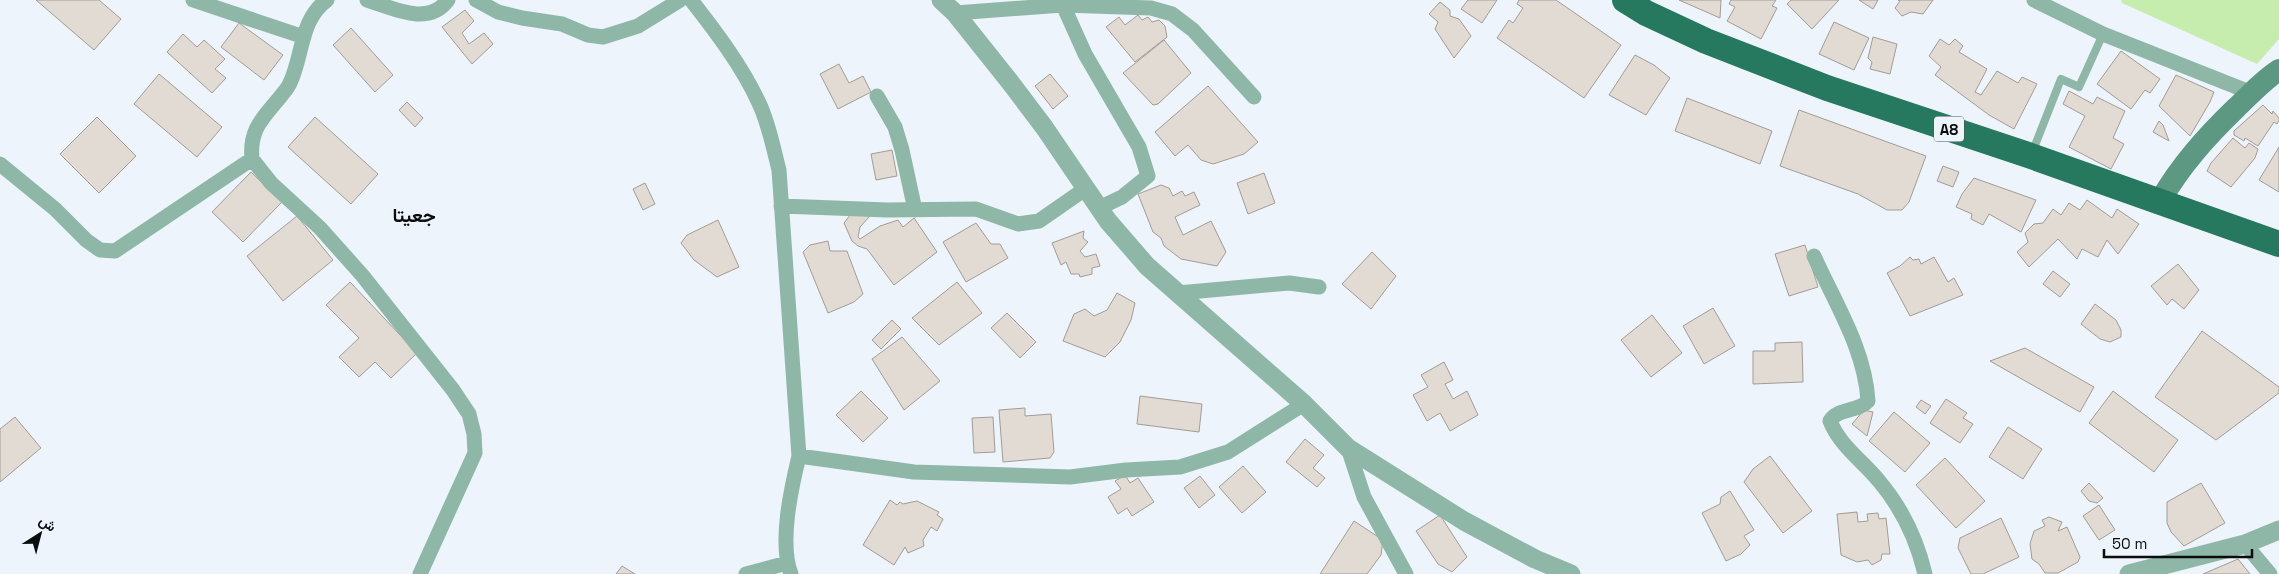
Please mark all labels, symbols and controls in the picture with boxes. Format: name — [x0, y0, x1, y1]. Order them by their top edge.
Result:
road number: A8 — [1934, 116, 1964, 142]
district label: جعيتا — [392, 203, 436, 228]
north arrow — [15, 509, 65, 559]
text: ش — [36, 511, 60, 536]
scale bar — [2104, 526, 2252, 558]
text: 50 m — [2112, 534, 2147, 553]

